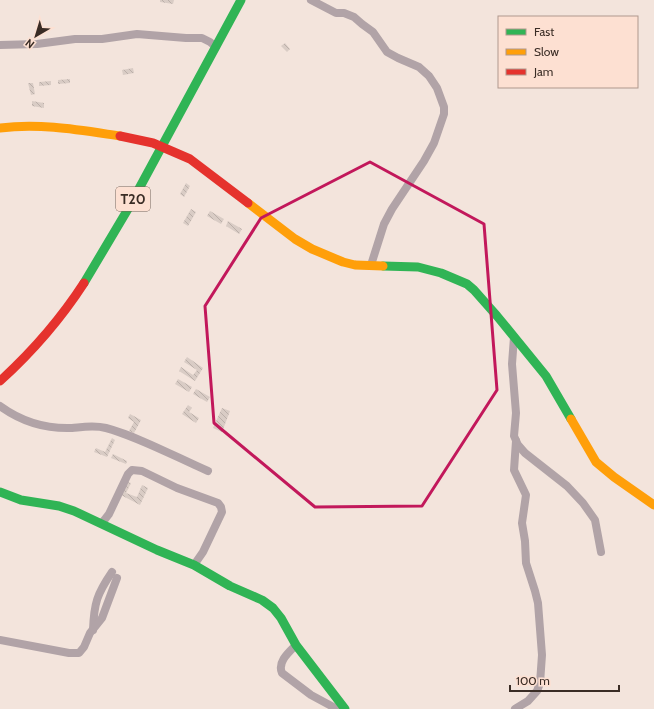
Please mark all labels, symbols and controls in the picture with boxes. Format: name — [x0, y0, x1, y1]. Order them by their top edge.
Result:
north arrow — [16, 16, 56, 56]
legend — [498, 16, 638, 88]
text: Fast — [534, 24, 554, 39]
text: N — [22, 36, 37, 52]
text: Slow — [534, 44, 559, 59]
text: Jam — [533, 64, 553, 79]
road number: T20 — [116, 187, 150, 211]
scale bar — [510, 667, 619, 693]
text: 100 m — [516, 673, 550, 688]

